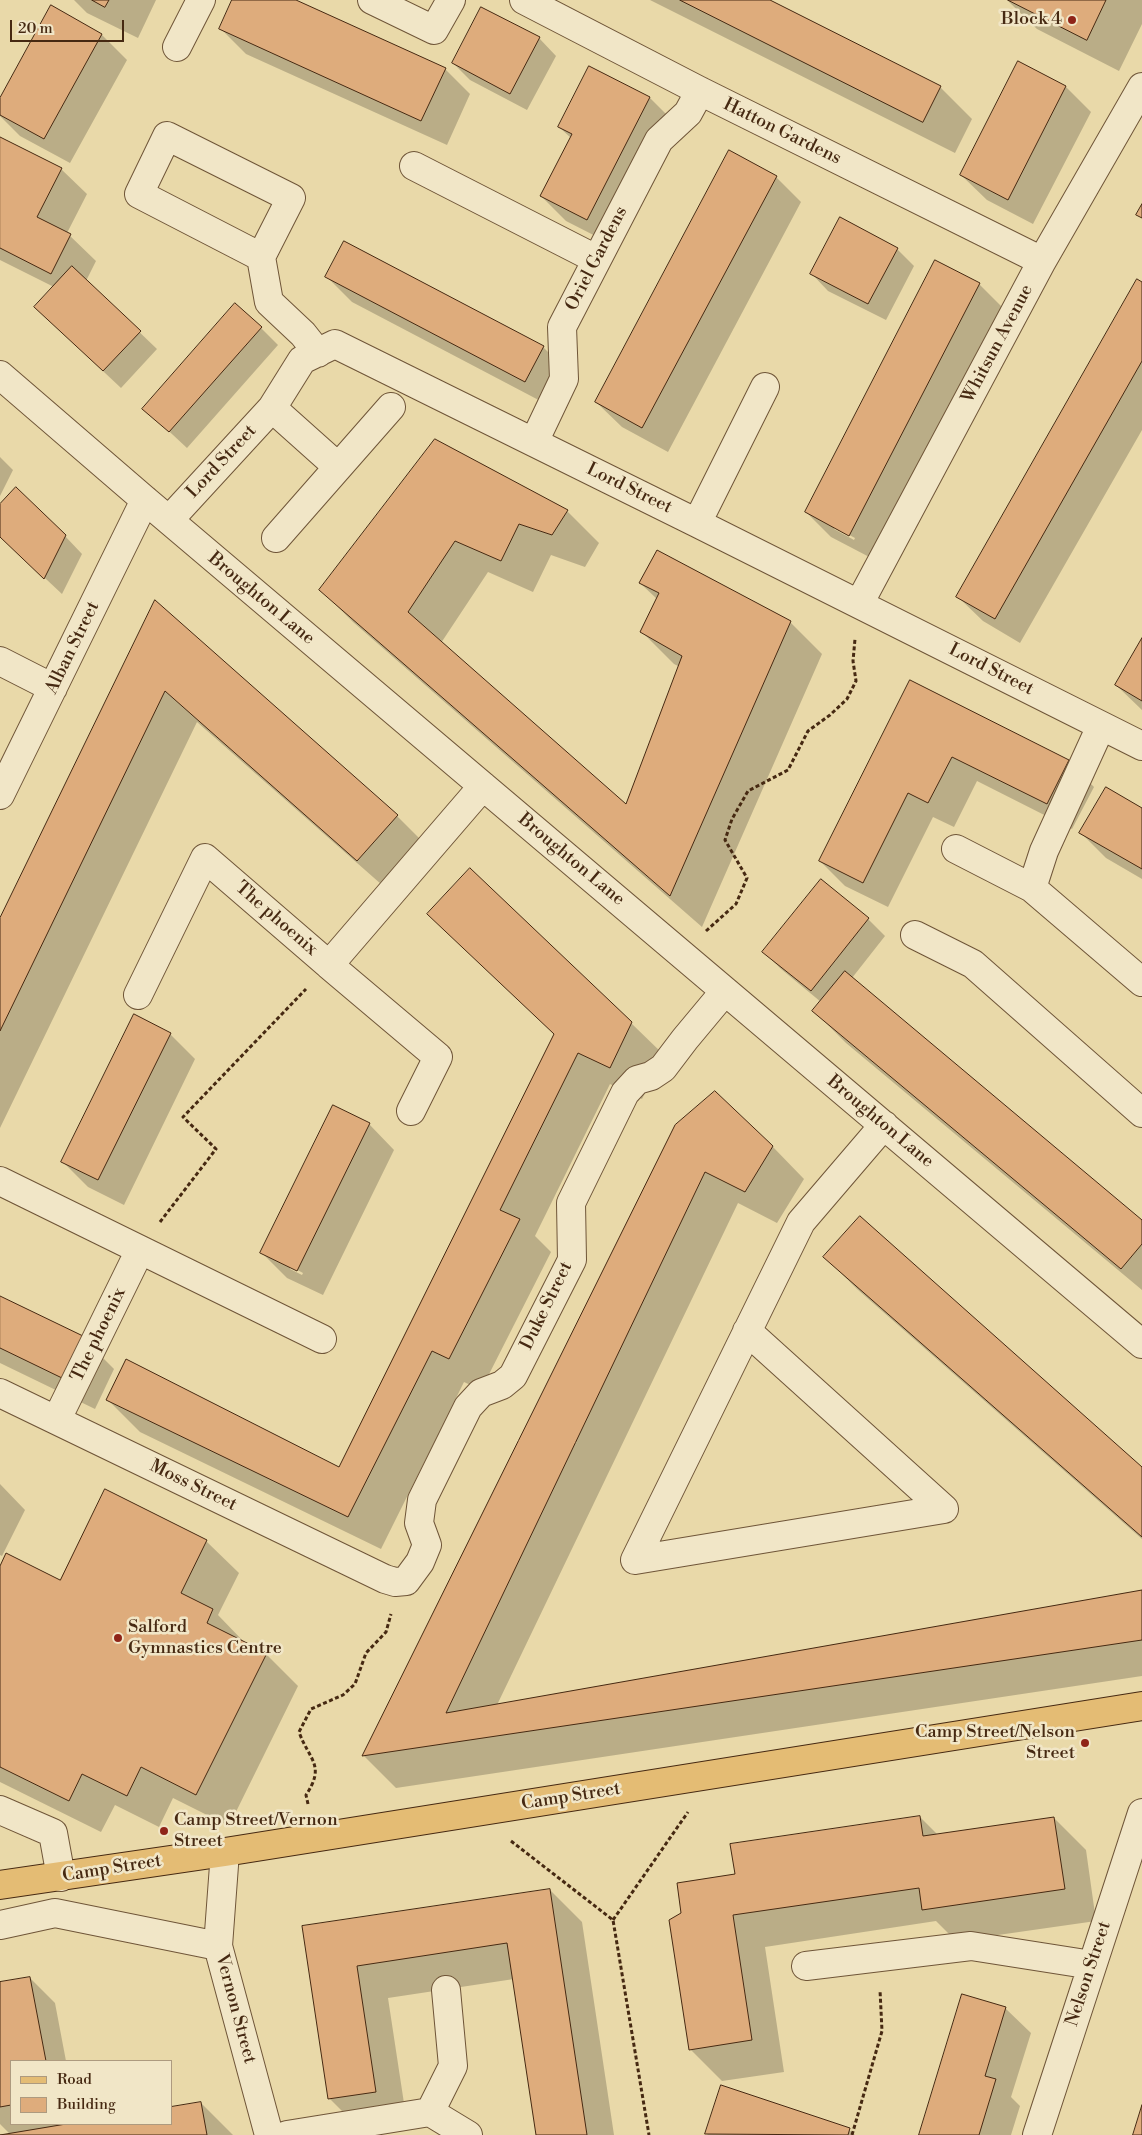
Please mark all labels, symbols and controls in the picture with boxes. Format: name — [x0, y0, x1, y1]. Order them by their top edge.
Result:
place label: Block 4 — [1001, 9, 1062, 31]
scale bar — [12, 10, 126, 42]
marker: Block 4 — [1066, 14, 1078, 26]
text: 20 m — [18, 19, 53, 38]
street label: Hatton Gardens — [720, 94, 844, 170]
street label: Oriel Gardens — [561, 203, 633, 315]
street label: Whitsun Avenue — [958, 281, 1038, 407]
street label: Lord Street — [183, 421, 261, 503]
street label: Lord Street — [583, 459, 675, 519]
street label: Broughton Lane — [203, 548, 319, 650]
street label: Alban Street — [41, 598, 105, 698]
street label: Lord Street — [945, 639, 1037, 701]
street label: Broughton Lane — [513, 809, 629, 911]
street label: The phoenix — [230, 877, 322, 961]
street label: Broughton Lane — [822, 1071, 938, 1173]
street label: Duke Street — [516, 1258, 578, 1354]
street label: The phoenix — [67, 1284, 131, 1386]
street label: Moss Street — [146, 1456, 240, 1516]
place label: Salford Gymnastics Centre — [128, 1617, 282, 1660]
marker: Salford Gymnastics Centre — [112, 1632, 124, 1644]
place label: Camp Street/Nelson Street — [915, 1722, 1075, 1765]
marker: Camp Street/Nelson Street — [1079, 1737, 1091, 1749]
street label: Camp Street — [520, 1778, 622, 1816]
place label: Camp Street/Vernon Street — [174, 1810, 338, 1852]
marker: Camp Street/Vernon Street — [158, 1825, 170, 1837]
street label: Camp Street — [61, 1850, 163, 1888]
street label: Nelson Street — [1062, 1919, 1116, 2029]
street label: Vernon Street — [210, 1952, 260, 2066]
legend — [10, 2060, 172, 2125]
text: Road — [57, 2070, 92, 2089]
text: Building — [57, 2095, 116, 2114]

